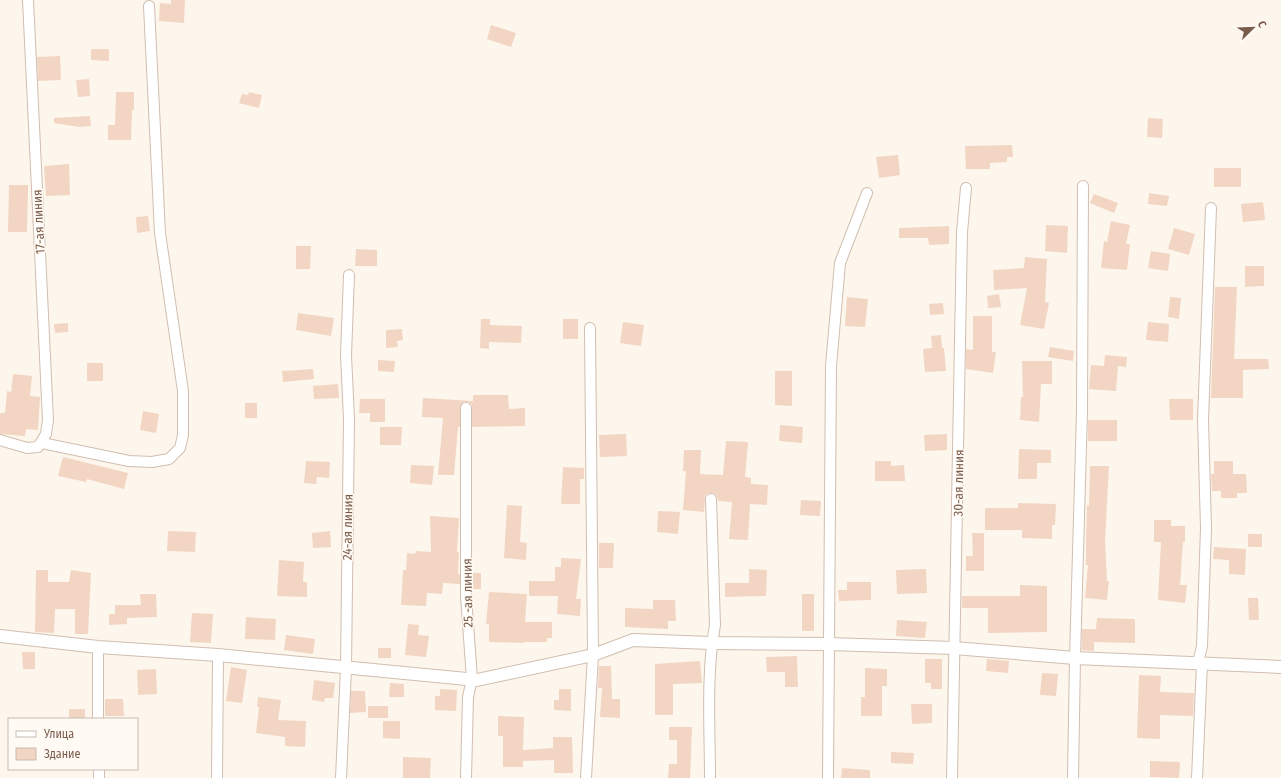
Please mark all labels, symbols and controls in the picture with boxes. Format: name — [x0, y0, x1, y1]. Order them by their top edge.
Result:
north arrow — [1233, 8, 1273, 48]
text: С — [1255, 19, 1269, 30]
street label: 17-ая линия — [29, 189, 48, 255]
street label: 30-ая линия — [950, 449, 967, 517]
street label: 24-ая линия — [339, 494, 356, 560]
street label: 25 -ая линия — [459, 558, 476, 628]
legend — [8, 718, 138, 770]
text: Улица — [43, 727, 74, 741]
text: Здание — [44, 747, 80, 761]

